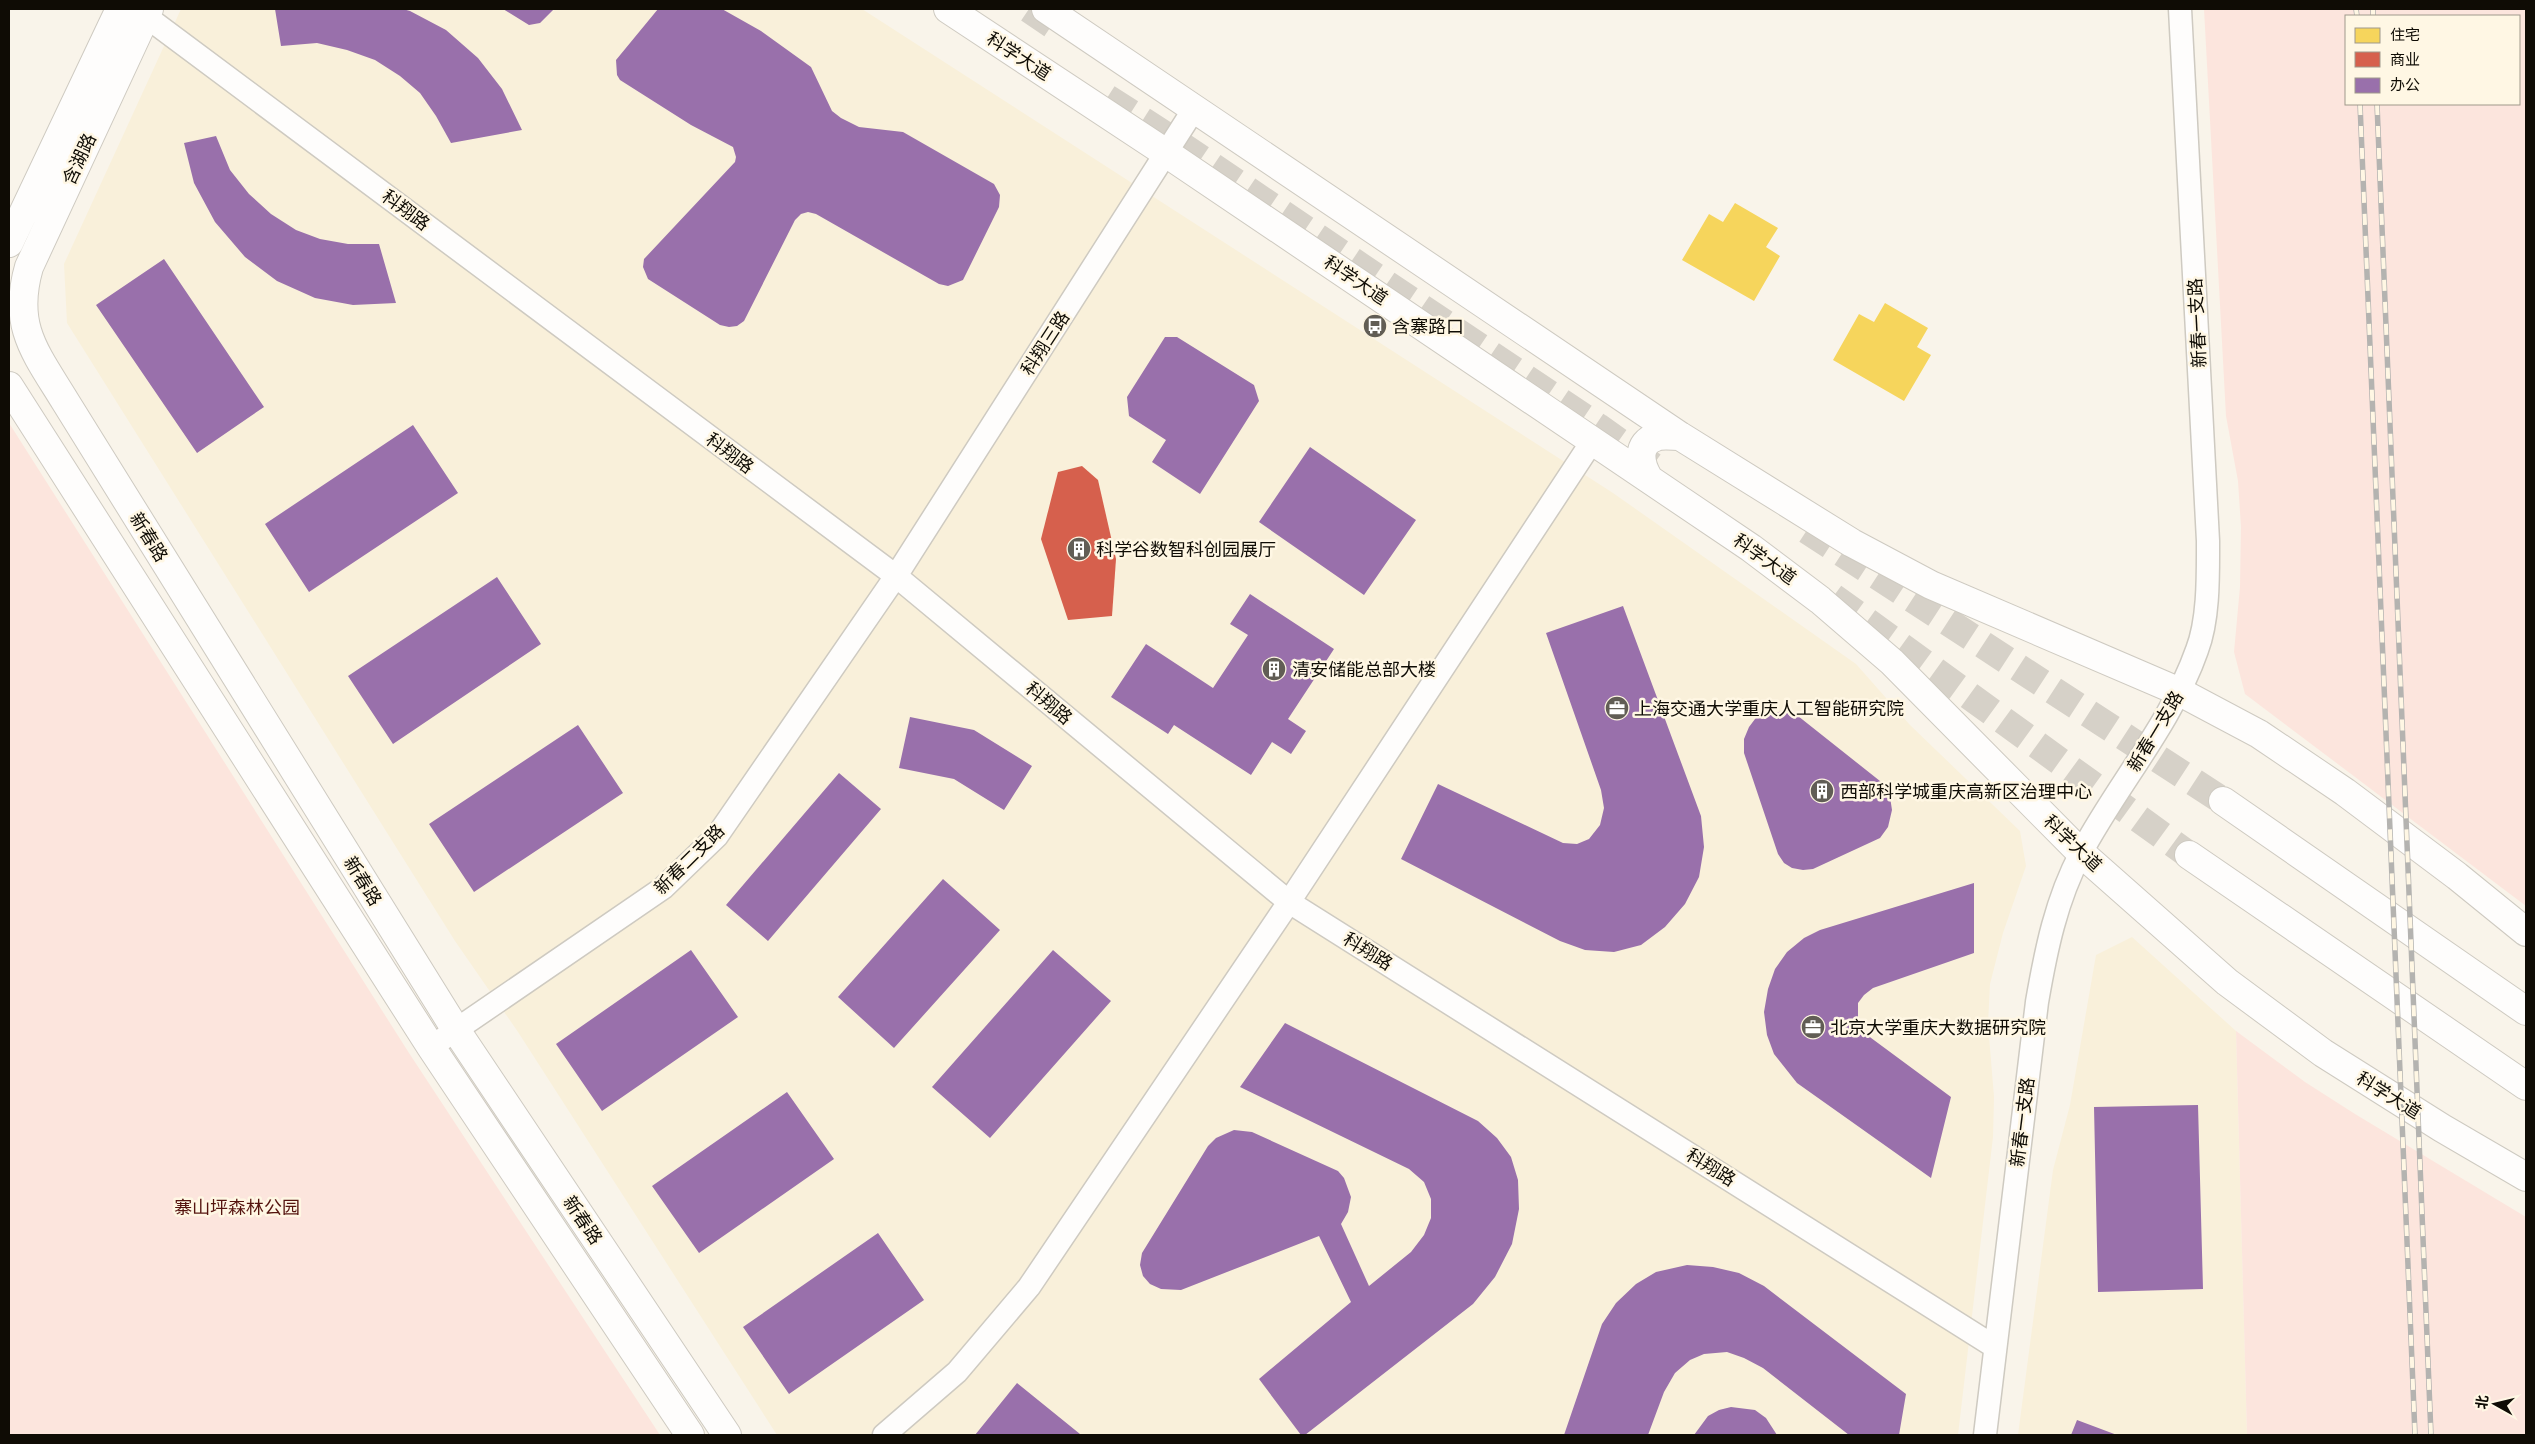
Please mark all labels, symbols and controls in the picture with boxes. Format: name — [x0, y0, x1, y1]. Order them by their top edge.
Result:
legend — [2345, 15, 2520, 105]
text: 住宅 — [2390, 25, 2420, 44]
street label: 科学大道 — [983, 27, 1055, 85]
text: 商业 — [2390, 50, 2420, 69]
text: 办公 — [2390, 75, 2420, 94]
street label: 含湖路 — [57, 130, 101, 188]
street label: 科翔路 — [378, 185, 434, 235]
street label: 科学大道 — [1320, 250, 1392, 310]
street label: 新春一支路 — [2183, 277, 2211, 369]
street label: 科翔三路 — [1016, 307, 1074, 379]
bus stop icon: 含寨路口 — [1362, 313, 1388, 339]
place label: 含寨路口 — [1392, 315, 1464, 338]
street label: 科翔路 — [702, 428, 758, 478]
street label: 新春路 — [125, 508, 173, 566]
street label: 科学大道 — [1729, 529, 1801, 589]
building icon: 科学谷数智科创园展厅 — [1066, 536, 1092, 562]
place label: 科学谷数智科创园展厅 — [1096, 538, 1276, 561]
building icon: 清安储能总部大楼 — [1261, 656, 1287, 682]
place label: 清安储能总部大楼 — [1292, 658, 1436, 681]
street label: 科翔路 — [1021, 677, 1077, 729]
street label: 新春一支路 — [2122, 687, 2188, 775]
office icon: 上海交通大学重庆人工智能研究院 — [1604, 695, 1630, 721]
place label: 上海交通大学重庆人工智能研究院 — [1634, 697, 1904, 720]
building icon: 西部科学城重庆高新区治理中心 — [1809, 778, 1835, 804]
place label: 西部科学城重庆高新区治理中心 — [1840, 780, 2092, 803]
street label: 科学大道 — [2039, 810, 2107, 876]
street label: 新春二支路 — [649, 819, 729, 899]
street label: 新春路 — [339, 852, 387, 910]
street label: 科翔路 — [1339, 927, 1397, 975]
office icon: 北京大学重庆大数据研究院 — [1800, 1014, 1826, 1040]
place label: 北京大学重庆大数据研究院 — [1830, 1016, 2046, 1039]
street label: 科学大道 — [2352, 1066, 2426, 1124]
street label: 新春一支路 — [2005, 1076, 2039, 1168]
street label: 科翔路 — [1682, 1143, 1740, 1191]
street label: 新春路 — [558, 1191, 608, 1249]
park label: 寨山坪森林公园 — [174, 1196, 300, 1219]
north arrow — [2470, 1379, 2520, 1429]
text: 北 — [2472, 1394, 2492, 1410]

